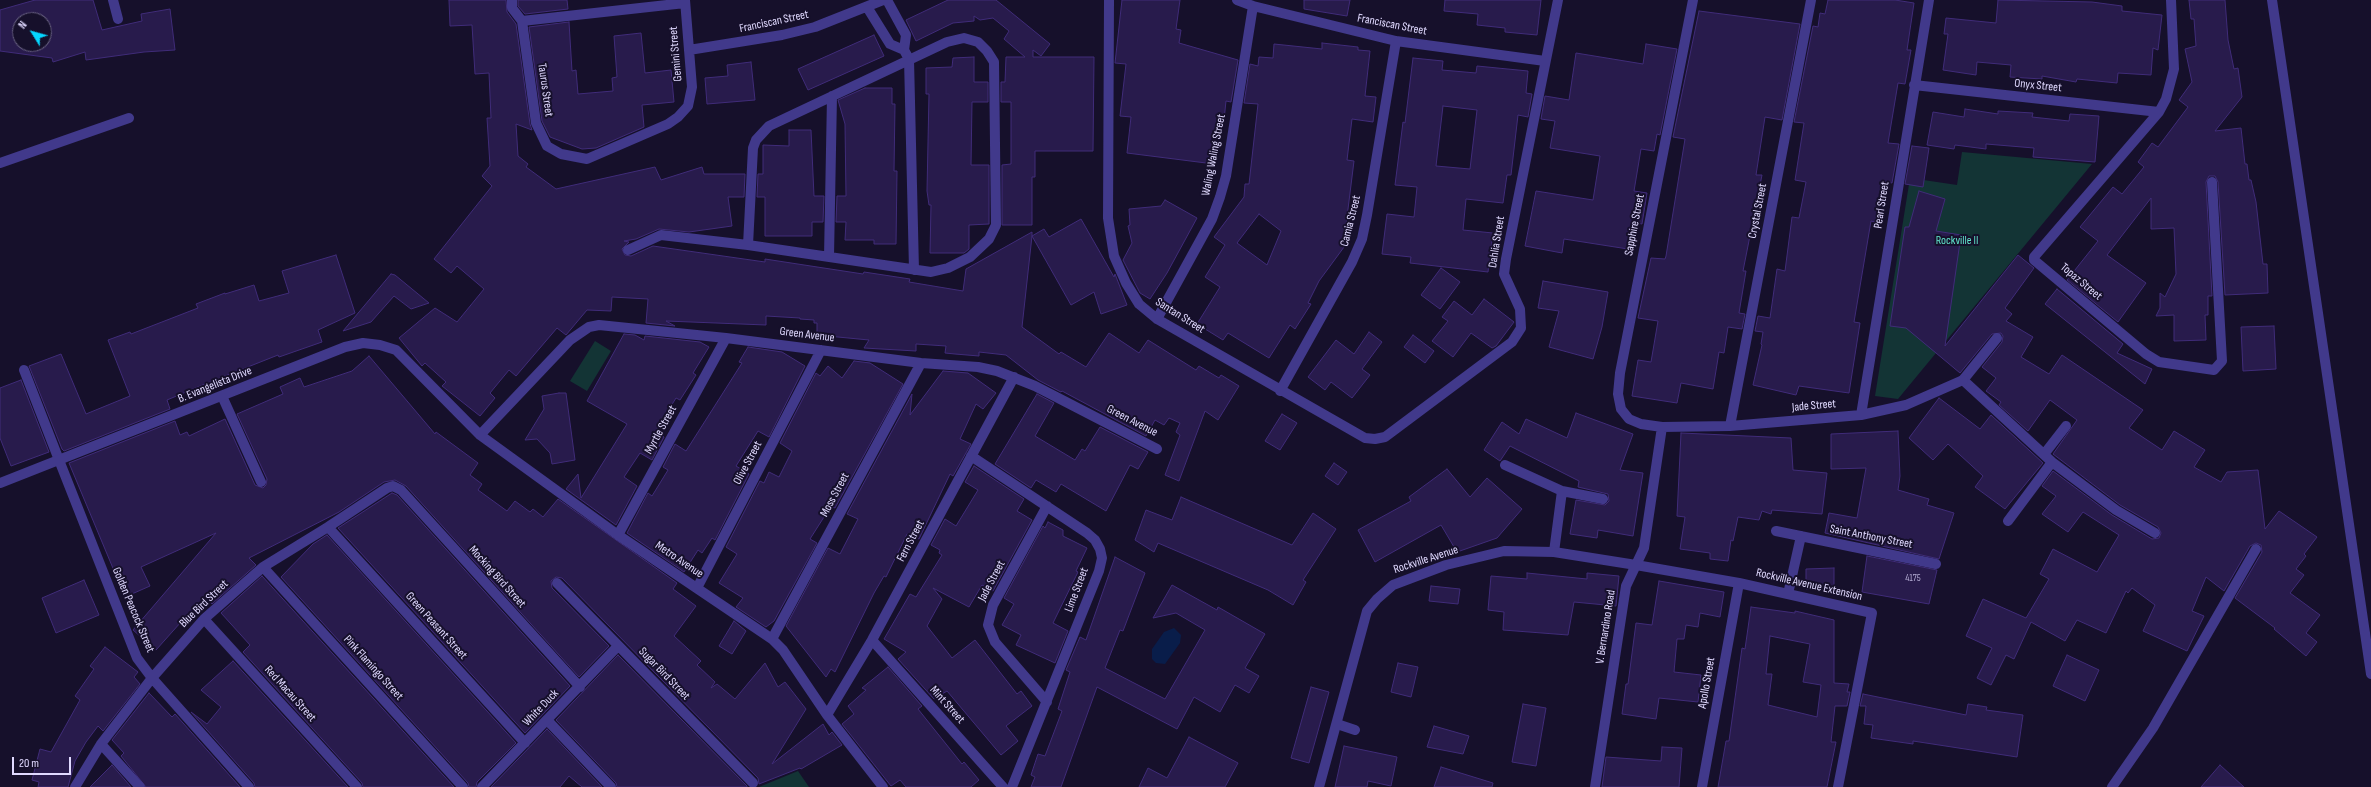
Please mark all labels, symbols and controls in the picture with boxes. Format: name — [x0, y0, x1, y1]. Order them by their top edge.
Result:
street label: Franciscan Street — [738, 8, 810, 36]
street label: Franciscan Street — [1356, 11, 1428, 39]
north arrow — [12, 12, 52, 52]
text: N — [16, 19, 30, 31]
street label: Gemini Street — [666, 26, 686, 82]
street label: Taurus Street — [534, 62, 556, 118]
street label: Onyx Street — [2014, 76, 2062, 96]
street label: Waling Waling Street — [1199, 113, 1229, 197]
street label: Pearl Street — [1871, 180, 1893, 230]
street label: Crystal Street — [1746, 182, 1770, 240]
street label: Sapphire Street — [1622, 193, 1648, 257]
street label: Camia Street — [1338, 194, 1364, 248]
street label: Dahlia Street — [1486, 215, 1508, 269]
park label: Rockville II — [1936, 234, 1978, 248]
street label: Topaz Street — [2057, 260, 2105, 304]
street label: Santan Street — [1153, 295, 1207, 337]
street label: Green Avenue — [779, 324, 835, 346]
street label: B. Evangelista Drive — [176, 364, 254, 406]
street label: Jade Street — [1791, 397, 1837, 415]
street label: Green Avenue — [1104, 402, 1160, 440]
street label: Myrtle Street — [642, 403, 680, 457]
street label: Olive Street — [731, 439, 765, 487]
street label: Moss Street — [817, 471, 853, 519]
street label: Fern Street — [894, 518, 928, 564]
street label: Saint Anthony Street — [1828, 522, 1914, 552]
street label: Metro Avenue — [652, 539, 706, 581]
street label: Mocking Bird Street — [465, 543, 529, 611]
street label: Rockville Avenue — [1392, 543, 1460, 577]
street label: Jade Street — [975, 558, 1009, 604]
street label: Golden Peacock Street — [109, 565, 157, 655]
street label: Lime Street — [1062, 566, 1092, 614]
street label: Rockville Avenue Extension — [1754, 566, 1864, 604]
house number: 4175 — [1905, 572, 1921, 584]
street label: Blue Bird Street — [177, 577, 231, 631]
street label: Green Peasant Street — [402, 589, 470, 663]
street label: V. Bernardino Road — [1593, 589, 1619, 665]
street label: Pink Flamingo Street — [340, 633, 406, 703]
street label: Sugar Bird Street — [635, 645, 693, 703]
street label: Apollo Street — [1695, 656, 1719, 710]
street label: Red Macau Street — [261, 663, 319, 725]
street label: Mint Street — [926, 683, 968, 727]
street label: White Duck — [520, 687, 562, 729]
scale bar — [14, 749, 73, 775]
text: 20 m — [19, 756, 39, 771]

